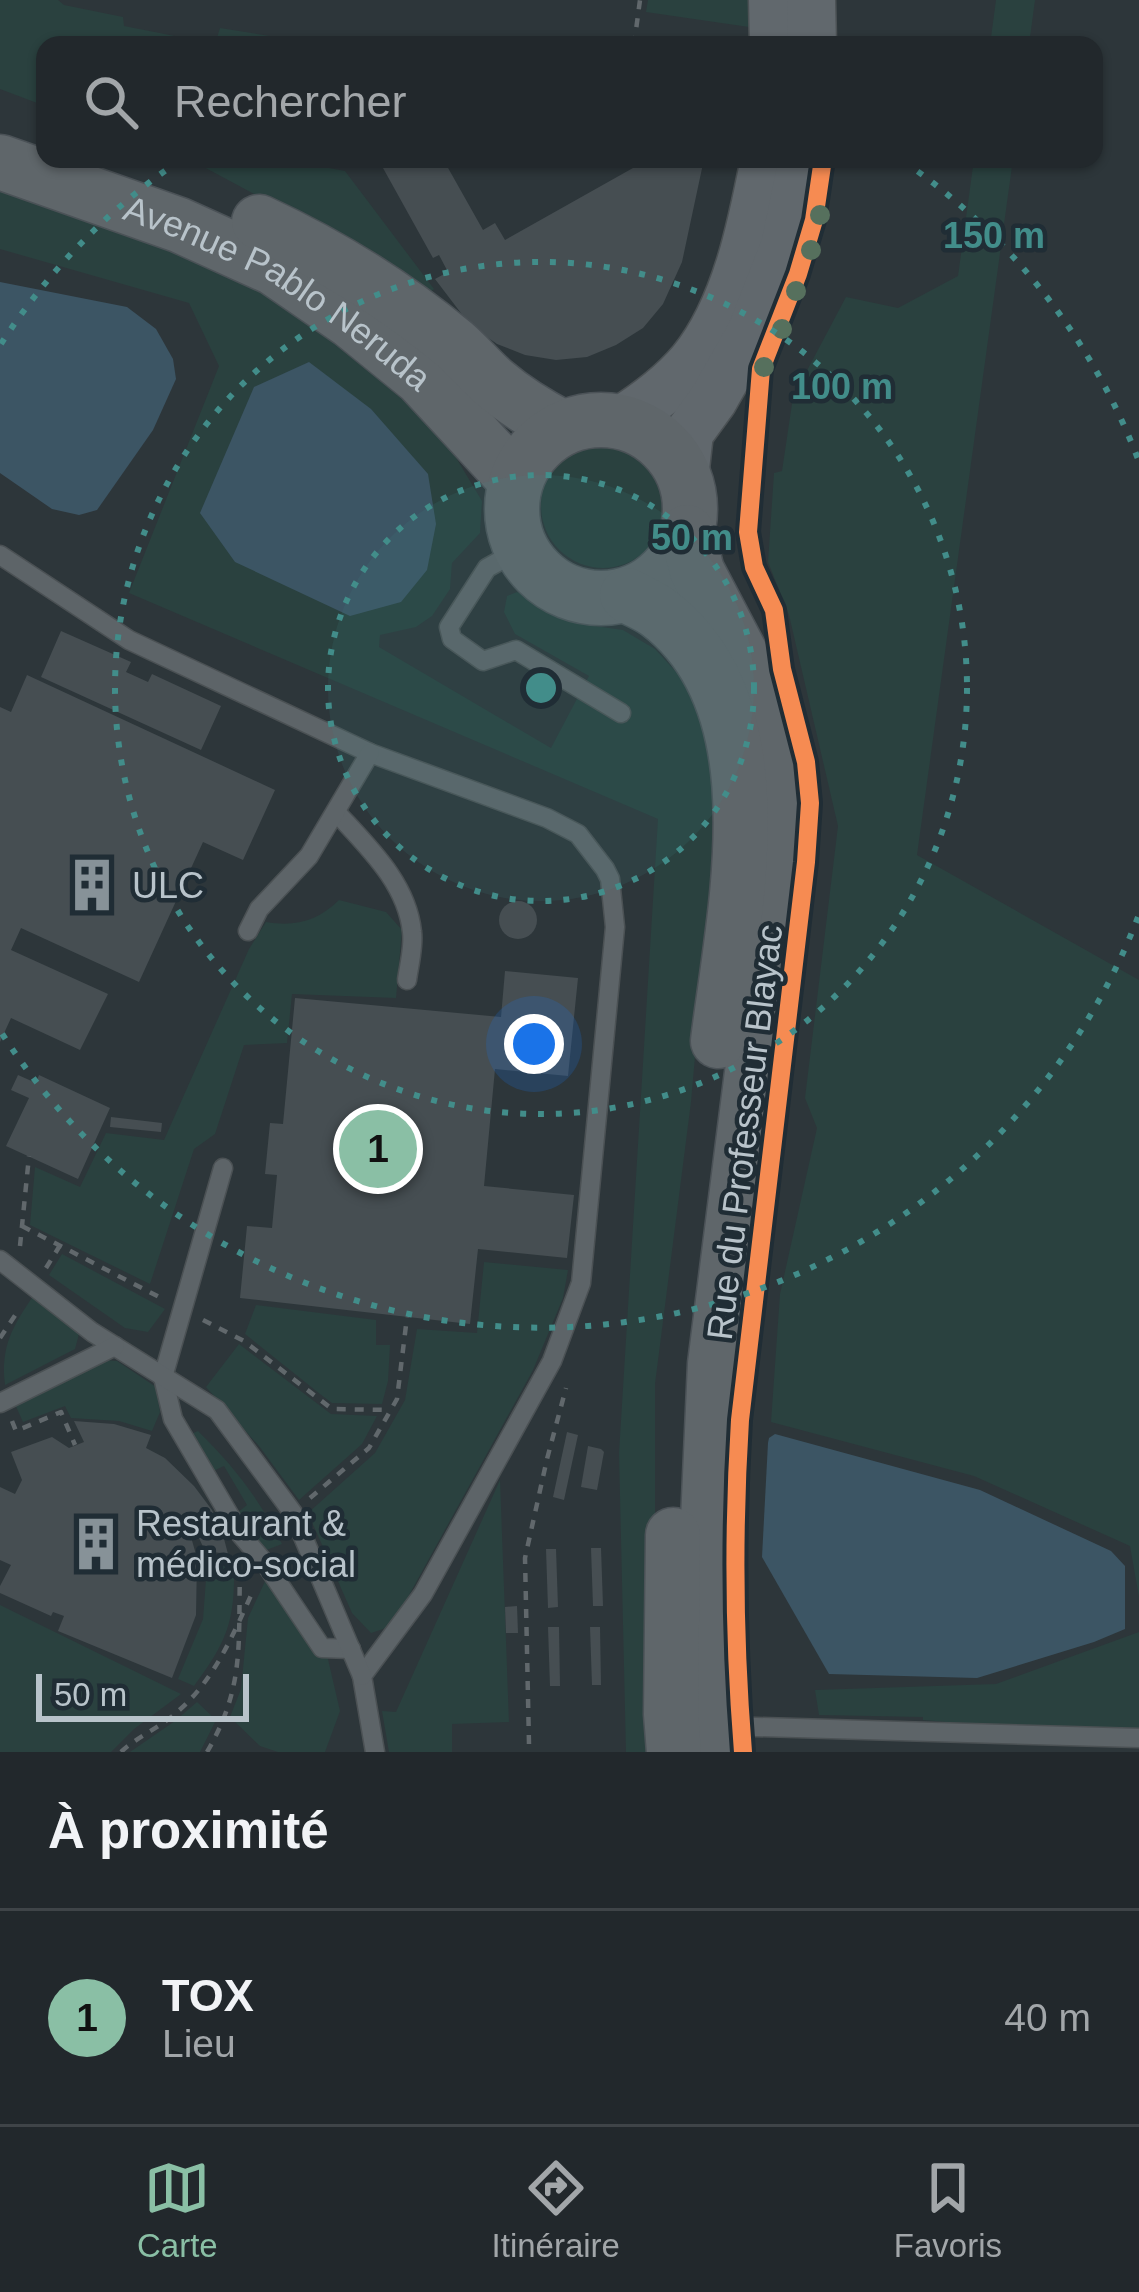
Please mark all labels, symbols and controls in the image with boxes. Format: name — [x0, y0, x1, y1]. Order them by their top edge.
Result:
search box — [36, 36, 1103, 168]
icon: search — [78, 69, 144, 135]
text: Rechercher — [174, 76, 407, 127]
street label: Avenue Pablo Neruda — [119, 187, 440, 399]
text: 150 m — [943, 215, 1045, 256]
text: 100 m — [791, 366, 893, 407]
text: 50 m — [651, 517, 733, 558]
centre of rings — [520, 667, 562, 709]
building icon: ULC — [63, 856, 121, 914]
place label: ULC — [132, 865, 204, 906]
street label: Rue du Professeur Blayac — [699, 922, 790, 1342]
your location — [504, 1014, 564, 1074]
pin: 1 — [339, 1104, 417, 1194]
place label: Restaurant & médico-social — [136, 1503, 356, 1585]
building icon: Restaurant & médico-social — [67, 1515, 125, 1573]
scale bar — [36, 1668, 249, 1721]
text: 50 m — [54, 1676, 127, 1713]
text: À proximité — [48, 1802, 329, 1859]
text: TOX — [162, 1970, 254, 2021]
text: 1 — [76, 1996, 98, 2039]
text: 40 m — [1004, 1996, 1091, 2039]
text: Lieu — [162, 2022, 236, 2065]
tab: Carte — [137, 2155, 218, 2265]
tab: Itinéraire — [492, 2155, 620, 2265]
tab: Favoris — [894, 2155, 1002, 2265]

